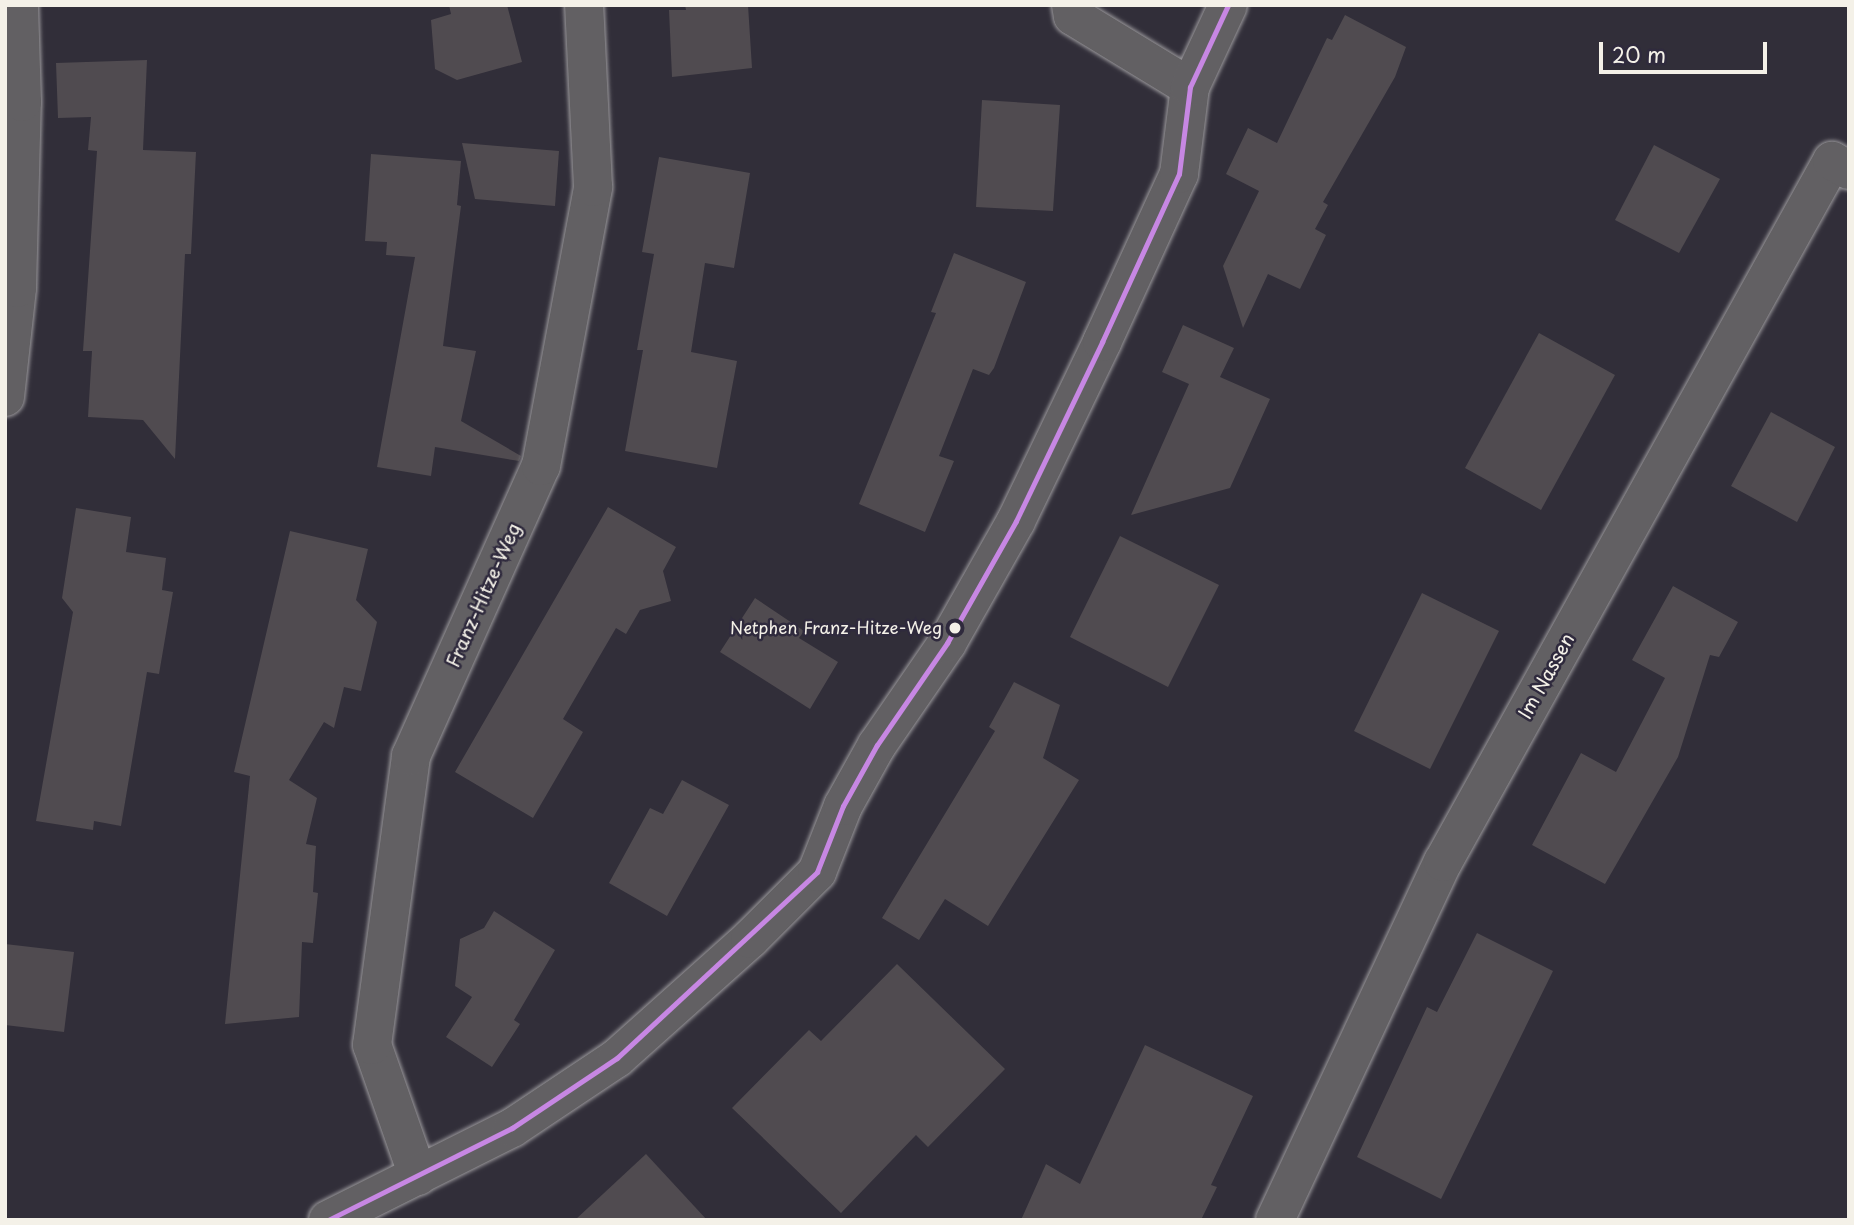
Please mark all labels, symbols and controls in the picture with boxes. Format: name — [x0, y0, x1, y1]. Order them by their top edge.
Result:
scale bar — [1602, 28, 1770, 72]
text: 20 m — [1612, 38, 1666, 70]
street label: Franz-Hitze-Weg — [441, 519, 525, 671]
place label: Netphen Franz-Hitze-Weg — [730, 618, 942, 638]
marker: Netphen Franz-Hitze-Weg — [948, 621, 962, 635]
street label: Im Nassen — [1513, 629, 1579, 723]

